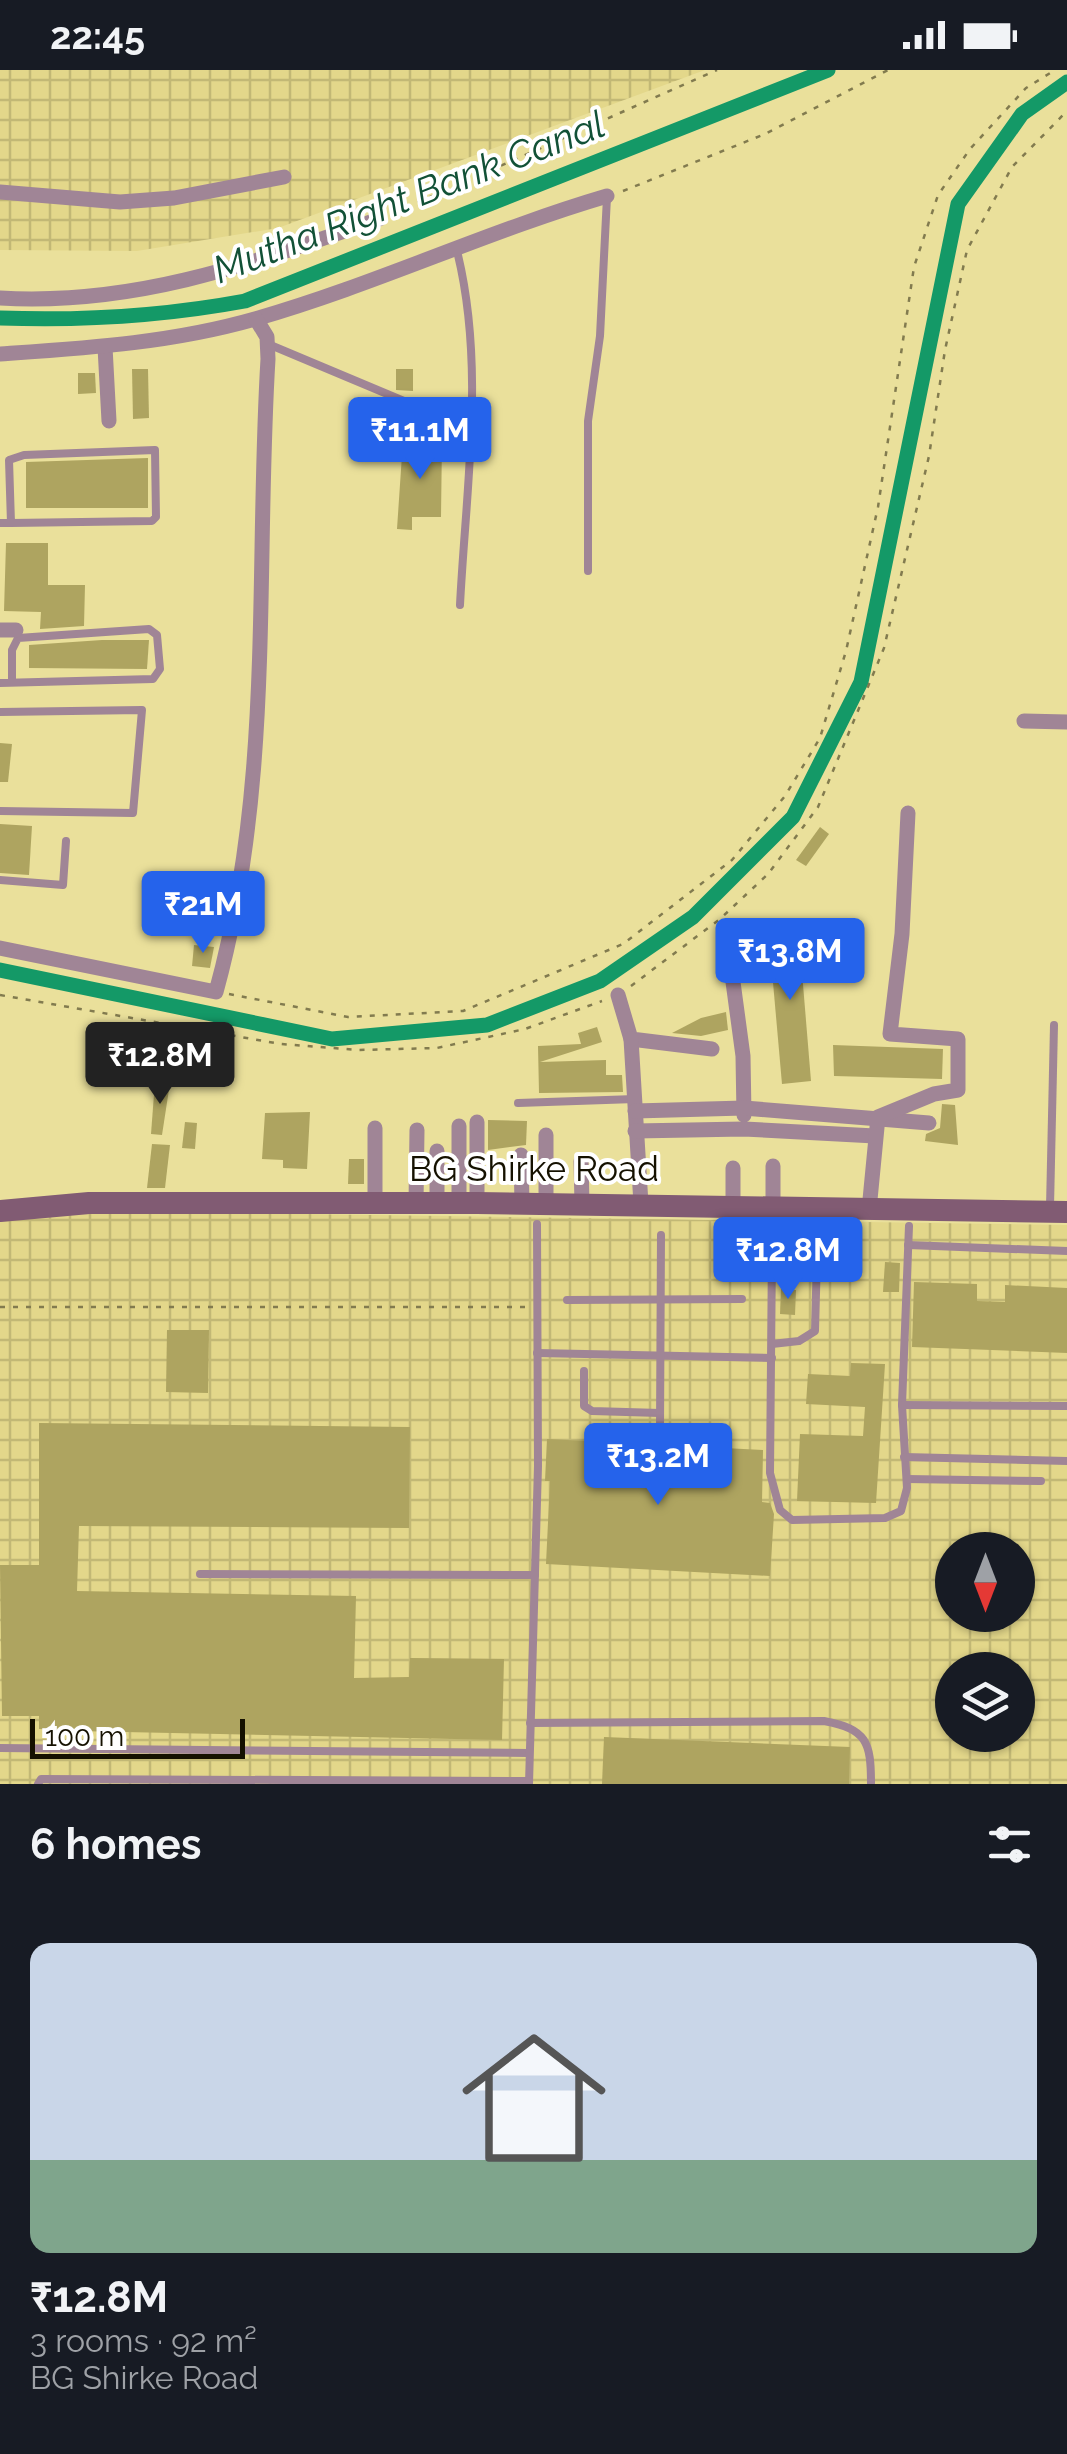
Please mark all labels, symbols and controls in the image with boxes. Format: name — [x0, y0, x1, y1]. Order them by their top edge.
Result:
text: 22:45 — [50, 13, 145, 58]
water label: Mutha Right Bank Canal — [207, 101, 611, 292]
pin: ₹11.1M — [339, 397, 501, 482]
text: ₹11.1M — [370, 411, 470, 448]
pin: ₹21M — [144, 871, 262, 956]
text: ₹21M — [164, 885, 242, 922]
pin: ₹13.8M — [709, 918, 871, 1003]
text: ₹13.8M — [738, 932, 843, 969]
pin: ₹12.8M — [79, 1022, 241, 1107]
text: ₹12.8M — [107, 1036, 213, 1073]
street label: BG Shirke Road — [409, 1148, 659, 1189]
pin: ₹12.8M — [707, 1217, 869, 1302]
text: ₹12.8M — [735, 1231, 841, 1268]
pin: ₹13.2M — [577, 1423, 739, 1508]
text: ₹13.2M — [606, 1437, 710, 1474]
north arrow — [935, 1532, 1035, 1632]
map controls — [935, 1532, 1035, 1752]
button: layers — [935, 1652, 1035, 1752]
scale bar — [30, 1714, 245, 1758]
text: 100 m — [45, 1720, 124, 1753]
icon: filters — [982, 1817, 1037, 1872]
text: 6 homes — [30, 1820, 201, 1869]
icon: home — [444, 2008, 624, 2188]
text: ₹12.8M — [30, 2273, 168, 2322]
text: 3 rooms · 92 m² — [30, 2322, 257, 2359]
text: BG Shirke Road — [30, 2359, 258, 2396]

